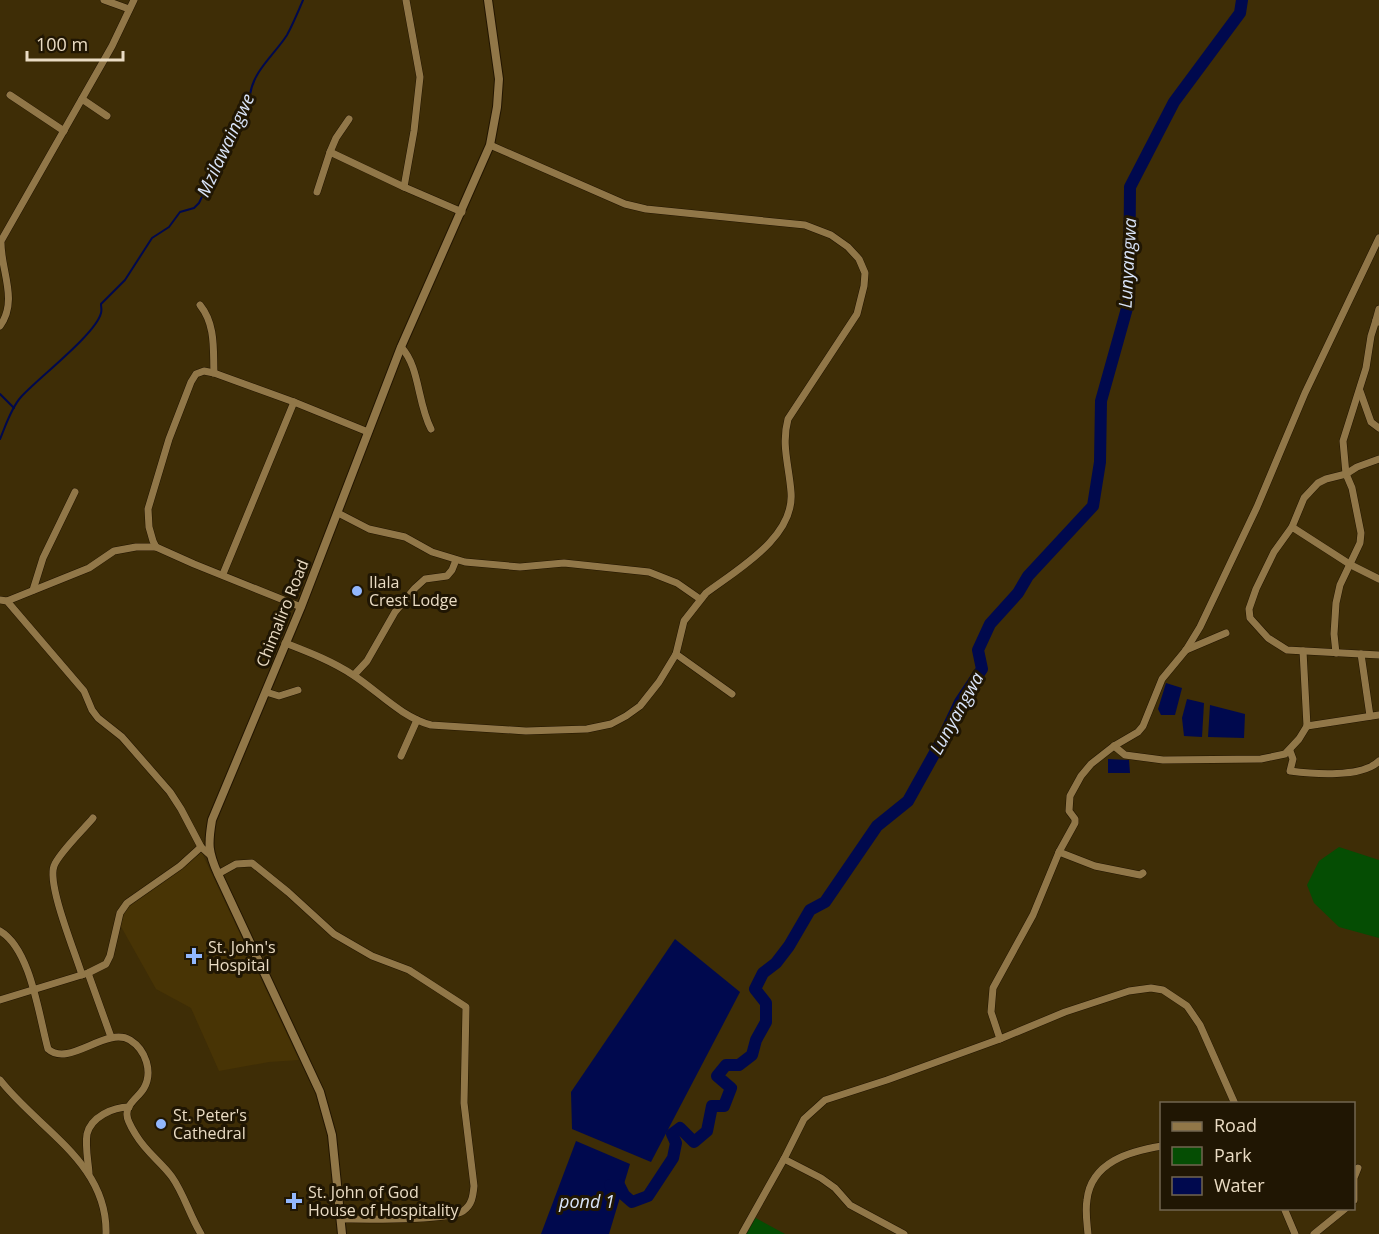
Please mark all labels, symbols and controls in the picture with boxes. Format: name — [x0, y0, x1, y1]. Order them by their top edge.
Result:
scale bar — [27, 24, 123, 62]
text: 100 m — [36, 32, 88, 56]
water label: Mzilawaingwe — [191, 89, 259, 201]
water label: Lunyangwa — [1113, 217, 1141, 309]
street label: Chimaliro Road — [250, 556, 314, 670]
place label: Ilala Crest Lodge — [369, 571, 458, 611]
marker: Ilala Crest Lodge — [350, 584, 364, 598]
water label: Lunyangwa — [924, 668, 988, 758]
place label: St. John's Hospital — [208, 936, 276, 976]
marker: St. John's Hospital — [185, 947, 203, 965]
legend — [1160, 1102, 1355, 1210]
place label: St. Peter's Cathedral — [173, 1104, 247, 1144]
text: Road — [1214, 1113, 1257, 1137]
marker: St. Peter's Cathedral — [154, 1117, 168, 1131]
text: Park — [1214, 1143, 1252, 1167]
text: Water — [1214, 1173, 1265, 1197]
place label: St. John of God House of Hospitality — [308, 1181, 459, 1221]
water label: pond 1 — [558, 1189, 615, 1213]
marker: St. John of God House of Hospitality — [285, 1192, 303, 1210]

